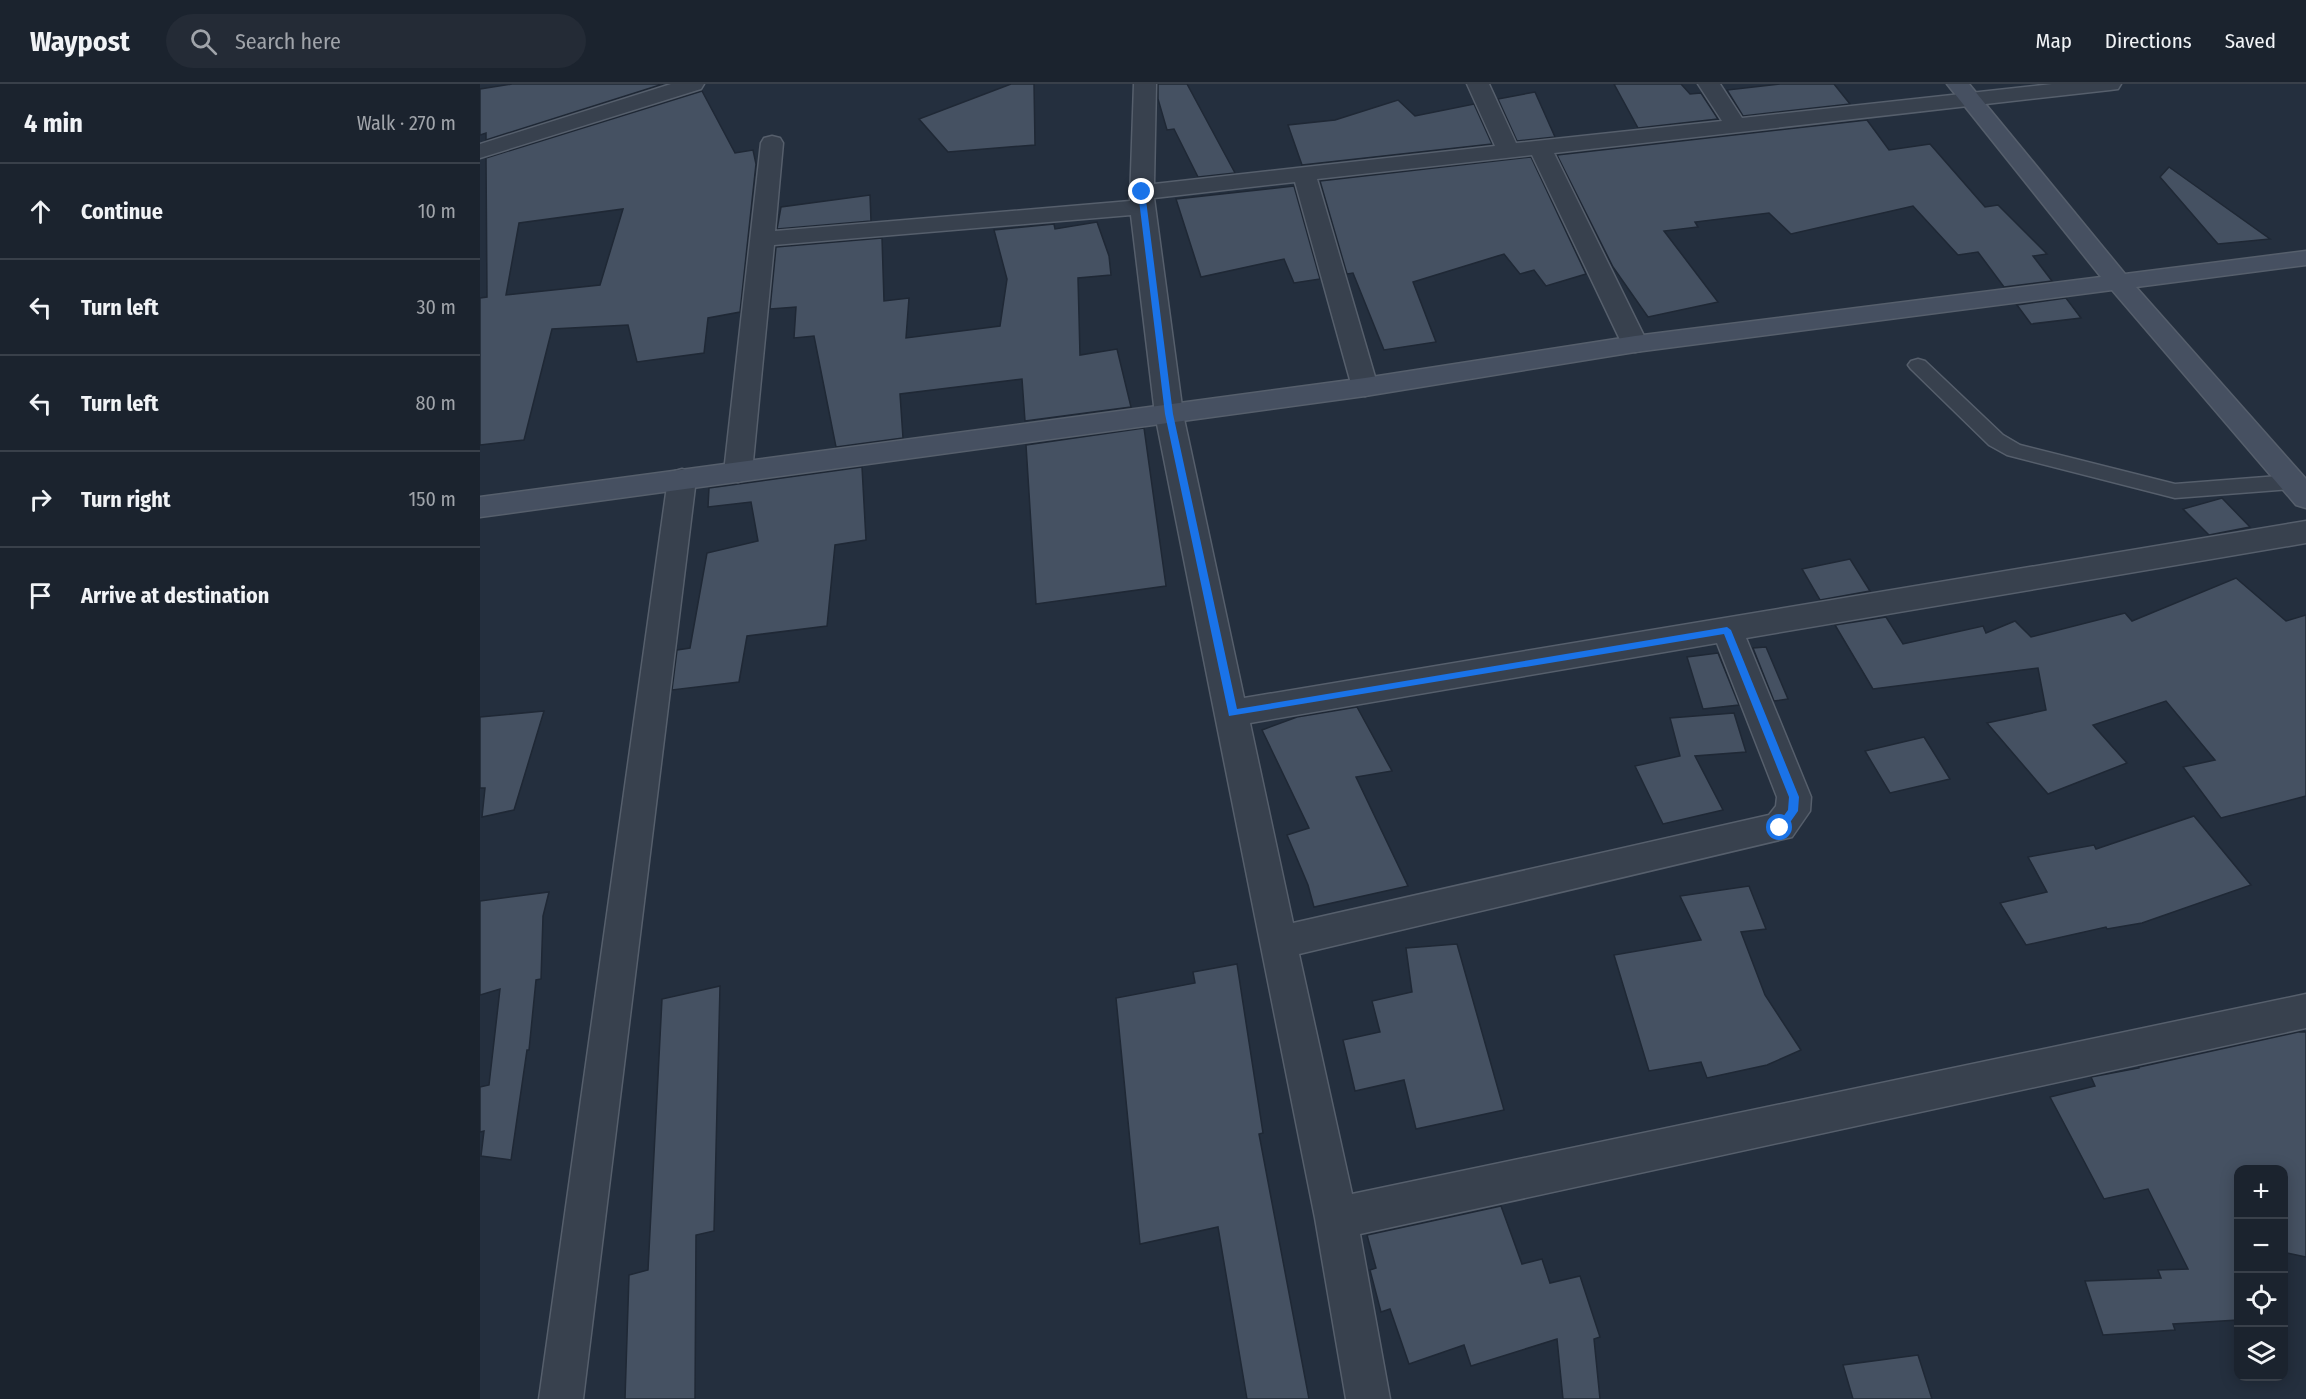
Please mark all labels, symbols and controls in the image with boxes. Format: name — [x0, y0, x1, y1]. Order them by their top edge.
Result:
search box — [166, 14, 586, 68]
text: Waypost — [30, 25, 130, 58]
icon: search — [187, 25, 220, 58]
text: Search here — [235, 28, 341, 55]
text: Map — [2035, 28, 2072, 54]
text: Directions — [2105, 28, 2192, 54]
text: Saved — [2225, 28, 2276, 54]
text: 4 min — [24, 108, 83, 139]
text: Walk · 270 m — [357, 111, 456, 135]
route end — [1128, 178, 1154, 204]
icon: ahead — [24, 195, 57, 228]
text: Continue — [81, 198, 163, 225]
text: 10 m — [418, 199, 456, 223]
icon: left — [24, 291, 57, 324]
text: Turn left — [81, 294, 159, 321]
text: 30 m — [416, 295, 456, 319]
icon: left — [24, 387, 57, 420]
text: Turn left — [81, 390, 159, 417]
text: 80 m — [416, 391, 456, 415]
icon: right — [24, 483, 57, 516]
text: Turn right — [81, 486, 170, 513]
text: 150 m — [409, 487, 456, 511]
icon: arrive — [24, 579, 57, 612]
text: Arrive at destination — [81, 582, 269, 609]
route start — [1766, 814, 1792, 840]
map controls — [2234, 1165, 2288, 1381]
button: + — [2234, 1165, 2288, 1219]
button: − — [2234, 1219, 2288, 1273]
button: locate — [2234, 1273, 2288, 1327]
button: layers — [2234, 1327, 2288, 1381]

